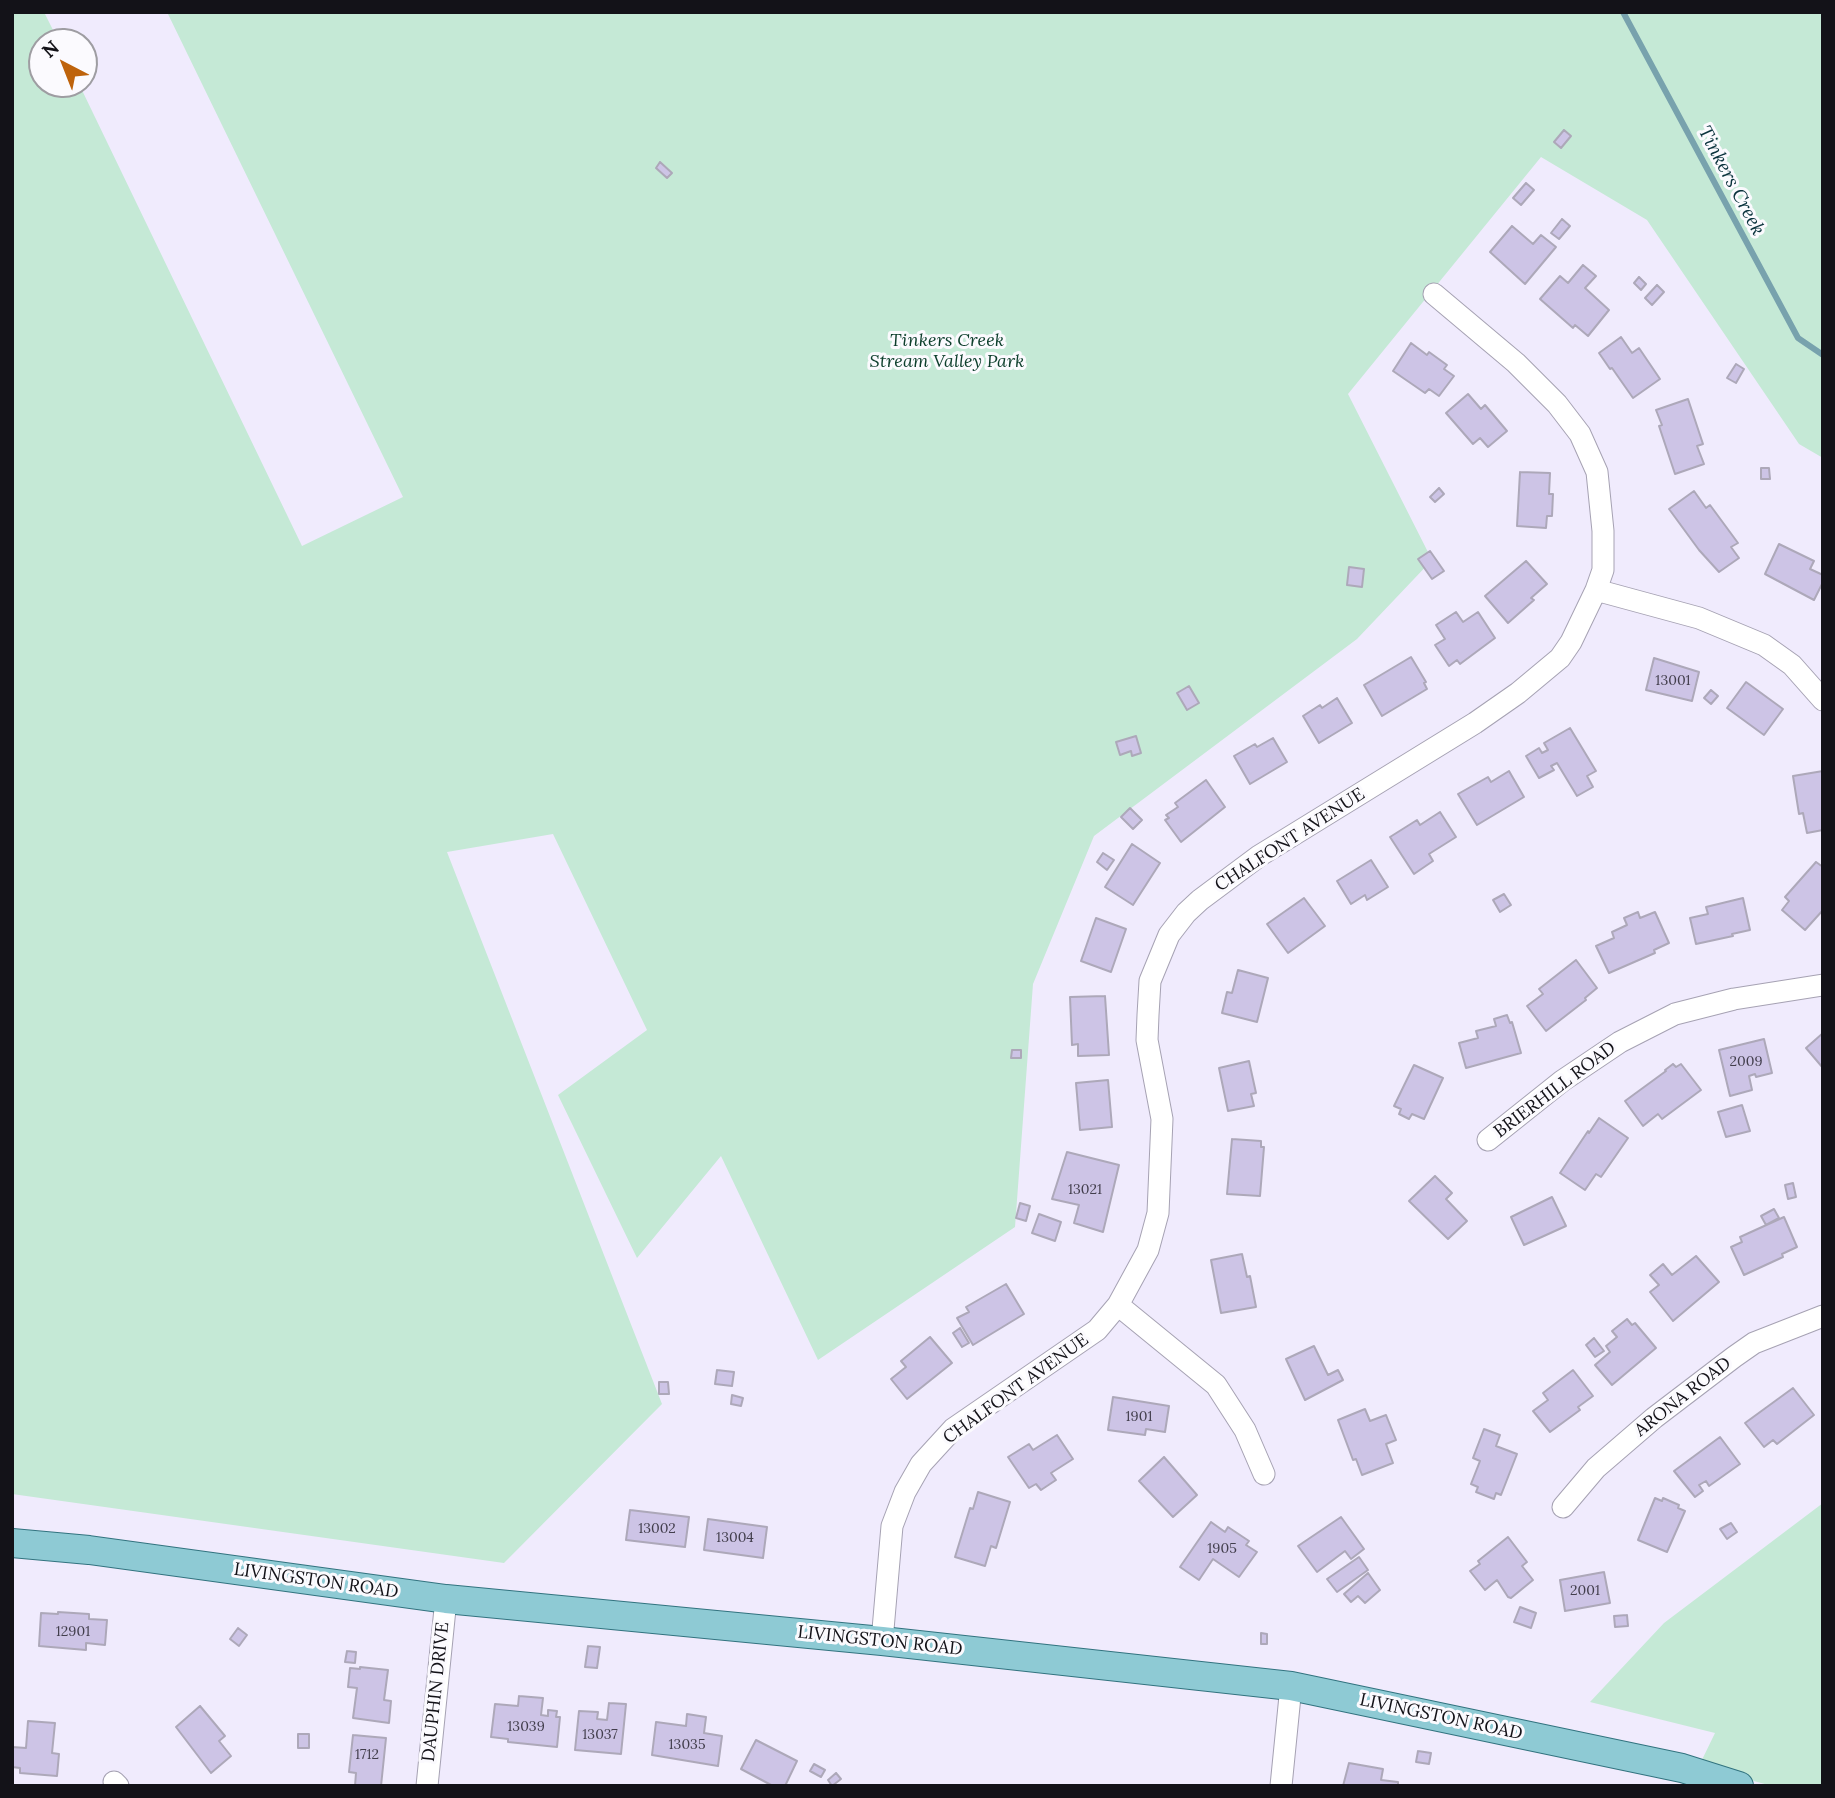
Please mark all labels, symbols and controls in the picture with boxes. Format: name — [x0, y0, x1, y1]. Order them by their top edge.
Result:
north arrow — [28, 28, 98, 98]
text: N — [37, 35, 64, 63]
water label: Tinkers Creek — [1693, 122, 1769, 240]
park label: Tinkers Creek Stream Valley Park — [870, 330, 1024, 372]
house number: 13001 — [1655, 673, 1691, 689]
street label: CHALFONT AVENUE — [1211, 784, 1369, 896]
street label: BRIERHILL ROAD — [1490, 1037, 1620, 1143]
house number: 2009 — [1730, 1054, 1762, 1070]
house number: 13021 — [1068, 1182, 1102, 1198]
street label: CHALFONT AVENUE — [939, 1329, 1093, 1449]
street label: ARONA ROAD — [1630, 1353, 1736, 1441]
house number: 1901 — [1126, 1409, 1152, 1425]
house number: 13002 — [638, 1521, 676, 1537]
house number: 13004 — [716, 1530, 754, 1546]
house number: 1905 — [1207, 1541, 1237, 1557]
street label: LIVINGSTON ROAD — [232, 1559, 400, 1603]
house number: 2001 — [1570, 1583, 1600, 1599]
street label: DAUPHIN DRIVE — [418, 1621, 454, 1763]
street label: LIVINGSTON ROAD — [796, 1622, 964, 1660]
house number: 12901 — [56, 1624, 90, 1640]
street label: LIVINGSTON ROAD — [1358, 1689, 1524, 1745]
house number: 13039 — [507, 1719, 545, 1735]
house number: 13037 — [582, 1727, 618, 1743]
house number: 13035 — [668, 1737, 706, 1753]
house number: 1712 — [355, 1747, 379, 1763]

